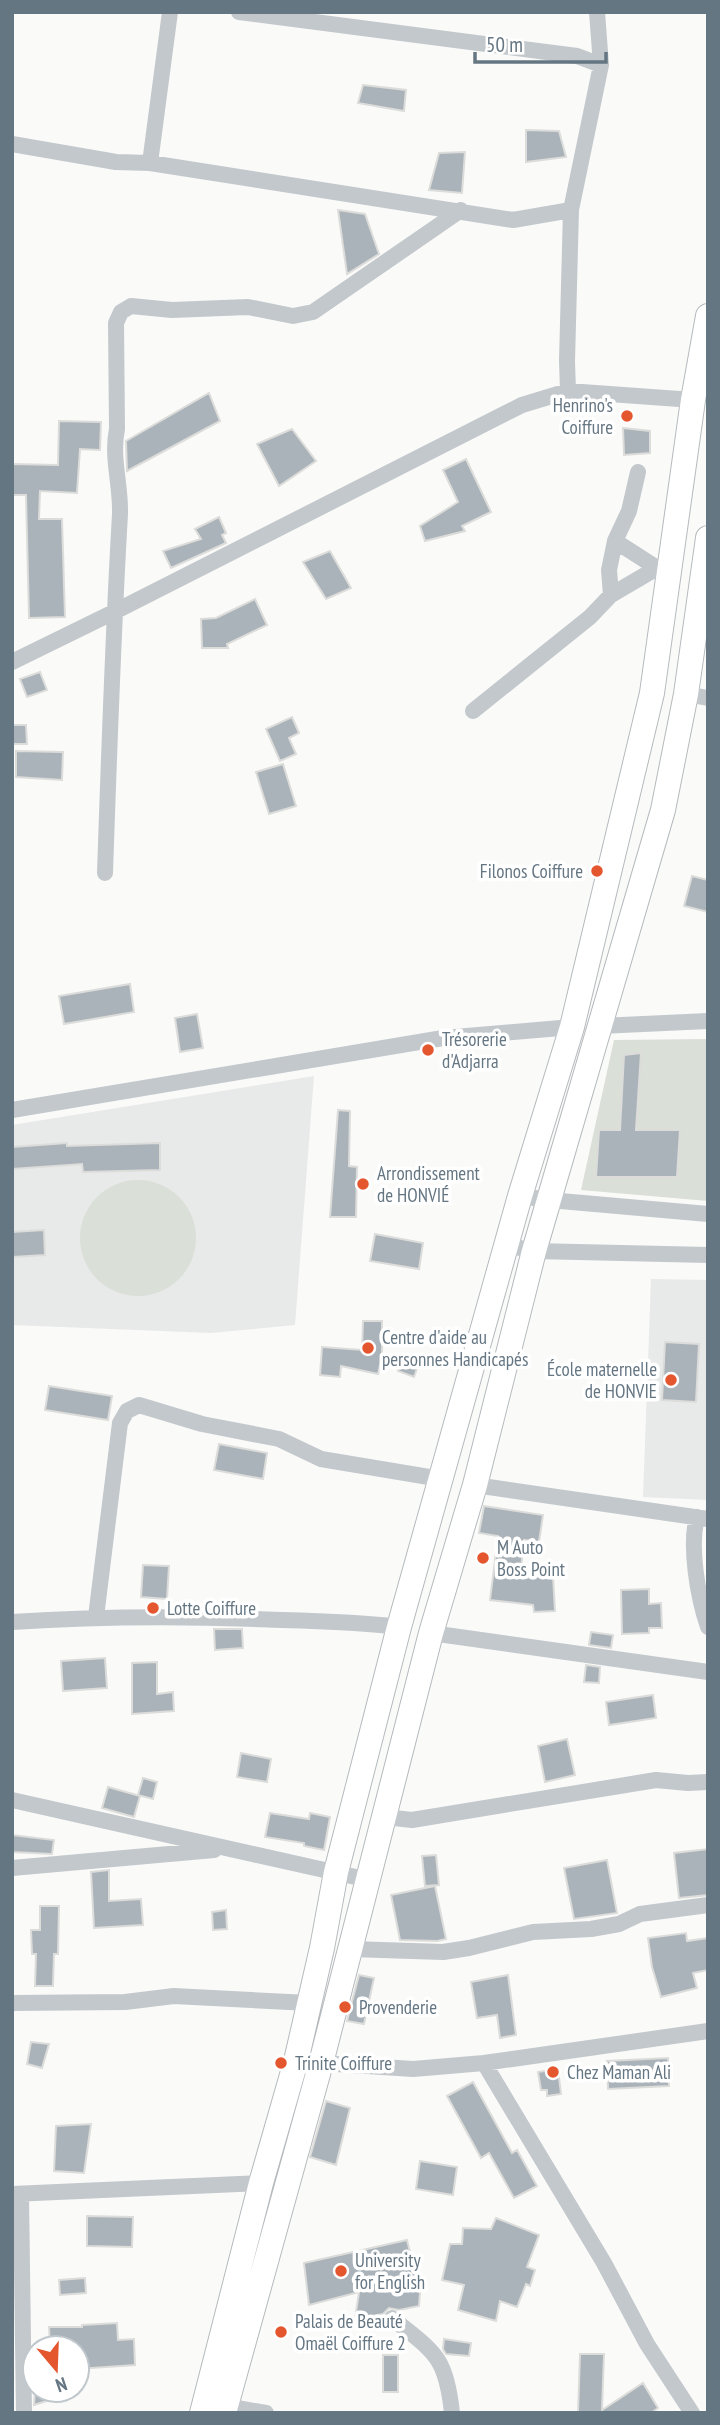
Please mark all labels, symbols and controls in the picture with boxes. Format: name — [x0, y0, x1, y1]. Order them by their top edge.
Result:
scale bar — [475, 21, 606, 65]
text: 50 m — [486, 31, 523, 58]
place label: Henrino's Coiffure — [553, 393, 613, 439]
marker: Henrino's Coiffure — [619, 408, 635, 424]
place label: Filonos Coiffure — [480, 859, 583, 883]
marker: Filonos Coiffure — [589, 863, 605, 879]
place label: Trésorerie d'Adjarra — [442, 1027, 507, 1073]
marker: Trésorerie d'Adjarra — [420, 1042, 436, 1058]
place label: Arrondissement de HONVIÉ — [377, 1161, 481, 1207]
marker: Arrondissement de HONVIÉ — [355, 1176, 371, 1192]
place label: Centre d'aide au personnes Handicapés — [382, 1325, 528, 1371]
marker: Centre d'aide au personnes Handicapés — [360, 1340, 376, 1356]
place label: École maternelle de HONVIE — [547, 1357, 657, 1403]
marker: École maternelle de HONVIE — [663, 1372, 679, 1388]
place label: M Auto Boss Point — [497, 1535, 566, 1581]
marker: M Auto Boss Point — [475, 1550, 491, 1566]
place label: Lotte Coiffure — [167, 1596, 256, 1620]
marker: Lotte Coiffure — [145, 1600, 161, 1616]
place label: Provenderie — [359, 1995, 437, 2019]
marker: Provenderie — [337, 1999, 353, 2015]
place label: Trinite Coiffure — [295, 2051, 392, 2075]
marker: Trinite Coiffure — [273, 2055, 289, 2071]
place label: Chez Maman Ali — [567, 2060, 671, 2084]
marker: Chez Maman Ali — [545, 2064, 561, 2080]
place label: University for English — [355, 2248, 425, 2294]
marker: University for English — [333, 2263, 349, 2279]
place label: Palais de Beauté Omaël Coiffure 2 — [295, 2309, 406, 2355]
marker: Palais de Beauté Omaël Coiffure 2 — [273, 2324, 289, 2340]
north arrow — [21, 2334, 91, 2404]
text: N — [53, 2372, 70, 2398]

